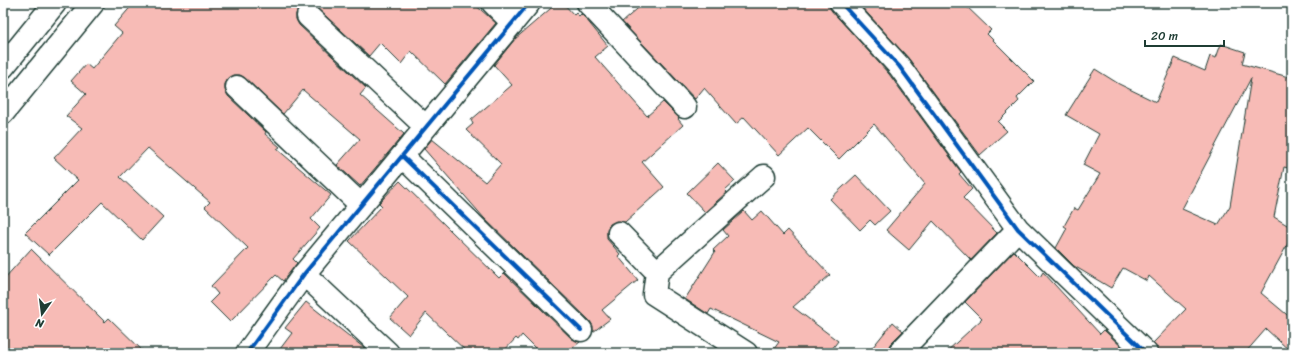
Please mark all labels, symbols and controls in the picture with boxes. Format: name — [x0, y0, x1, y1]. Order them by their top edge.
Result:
scale bar — [1145, 22, 1224, 48]
text: 20 m — [1151, 25, 1178, 47]
north arrow — [22, 294, 62, 334]
text: N — [33, 313, 47, 334]

